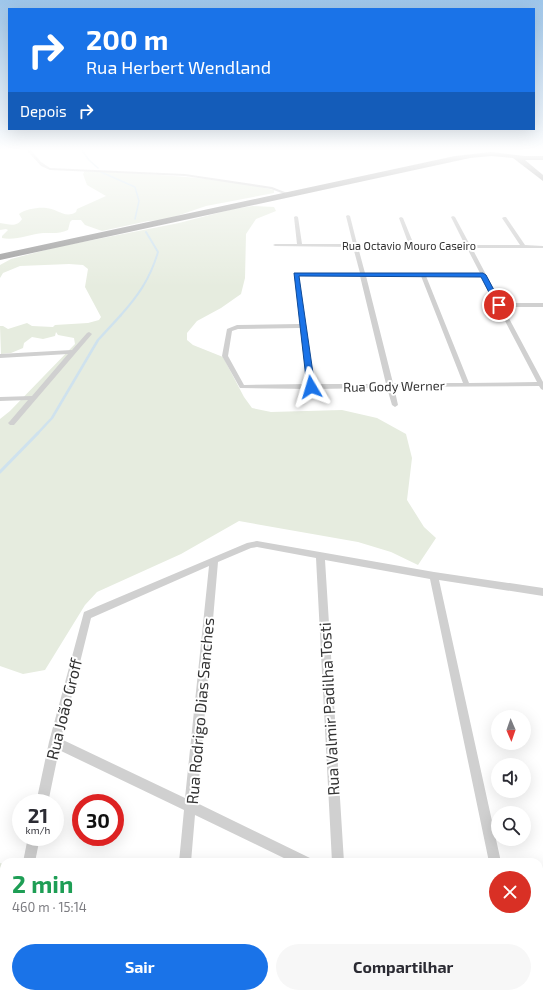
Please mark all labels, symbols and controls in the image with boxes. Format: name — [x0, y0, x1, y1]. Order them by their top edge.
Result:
text: 200 m — [86, 22, 168, 56]
icon: right — [20, 24, 72, 76]
text: Rua Herbert Wendland — [86, 56, 271, 78]
icon: right — [75, 100, 97, 122]
text: Depois — [20, 102, 67, 120]
street label: Rua Octavio Mouro Caseiro — [342, 239, 476, 252]
pin — [482, 288, 516, 322]
icon: arrive — [488, 294, 510, 316]
position arrow — [290, 366, 332, 408]
street label: Rua Gody Werner — [343, 377, 445, 395]
street label: Rua Rodrigo Dias Sanches — [182, 617, 217, 805]
street label: Rua Valmir Padilha Tosti — [314, 622, 343, 796]
street label: Rua João Groff — [42, 656, 85, 761]
north arrow — [491, 710, 531, 750]
map controls — [491, 710, 531, 846]
button: sound — [491, 758, 531, 798]
speed limit sign: 30 — [72, 794, 124, 846]
text: 21 — [28, 803, 48, 827]
button: search — [491, 806, 531, 846]
text: km/h — [26, 824, 50, 836]
text: 2 min — [12, 869, 73, 898]
button: close — [489, 871, 531, 913]
text: 460 m · 15:14 — [12, 899, 87, 915]
button: Sair — [12, 944, 268, 990]
button: Compartilhar — [276, 944, 531, 990]

